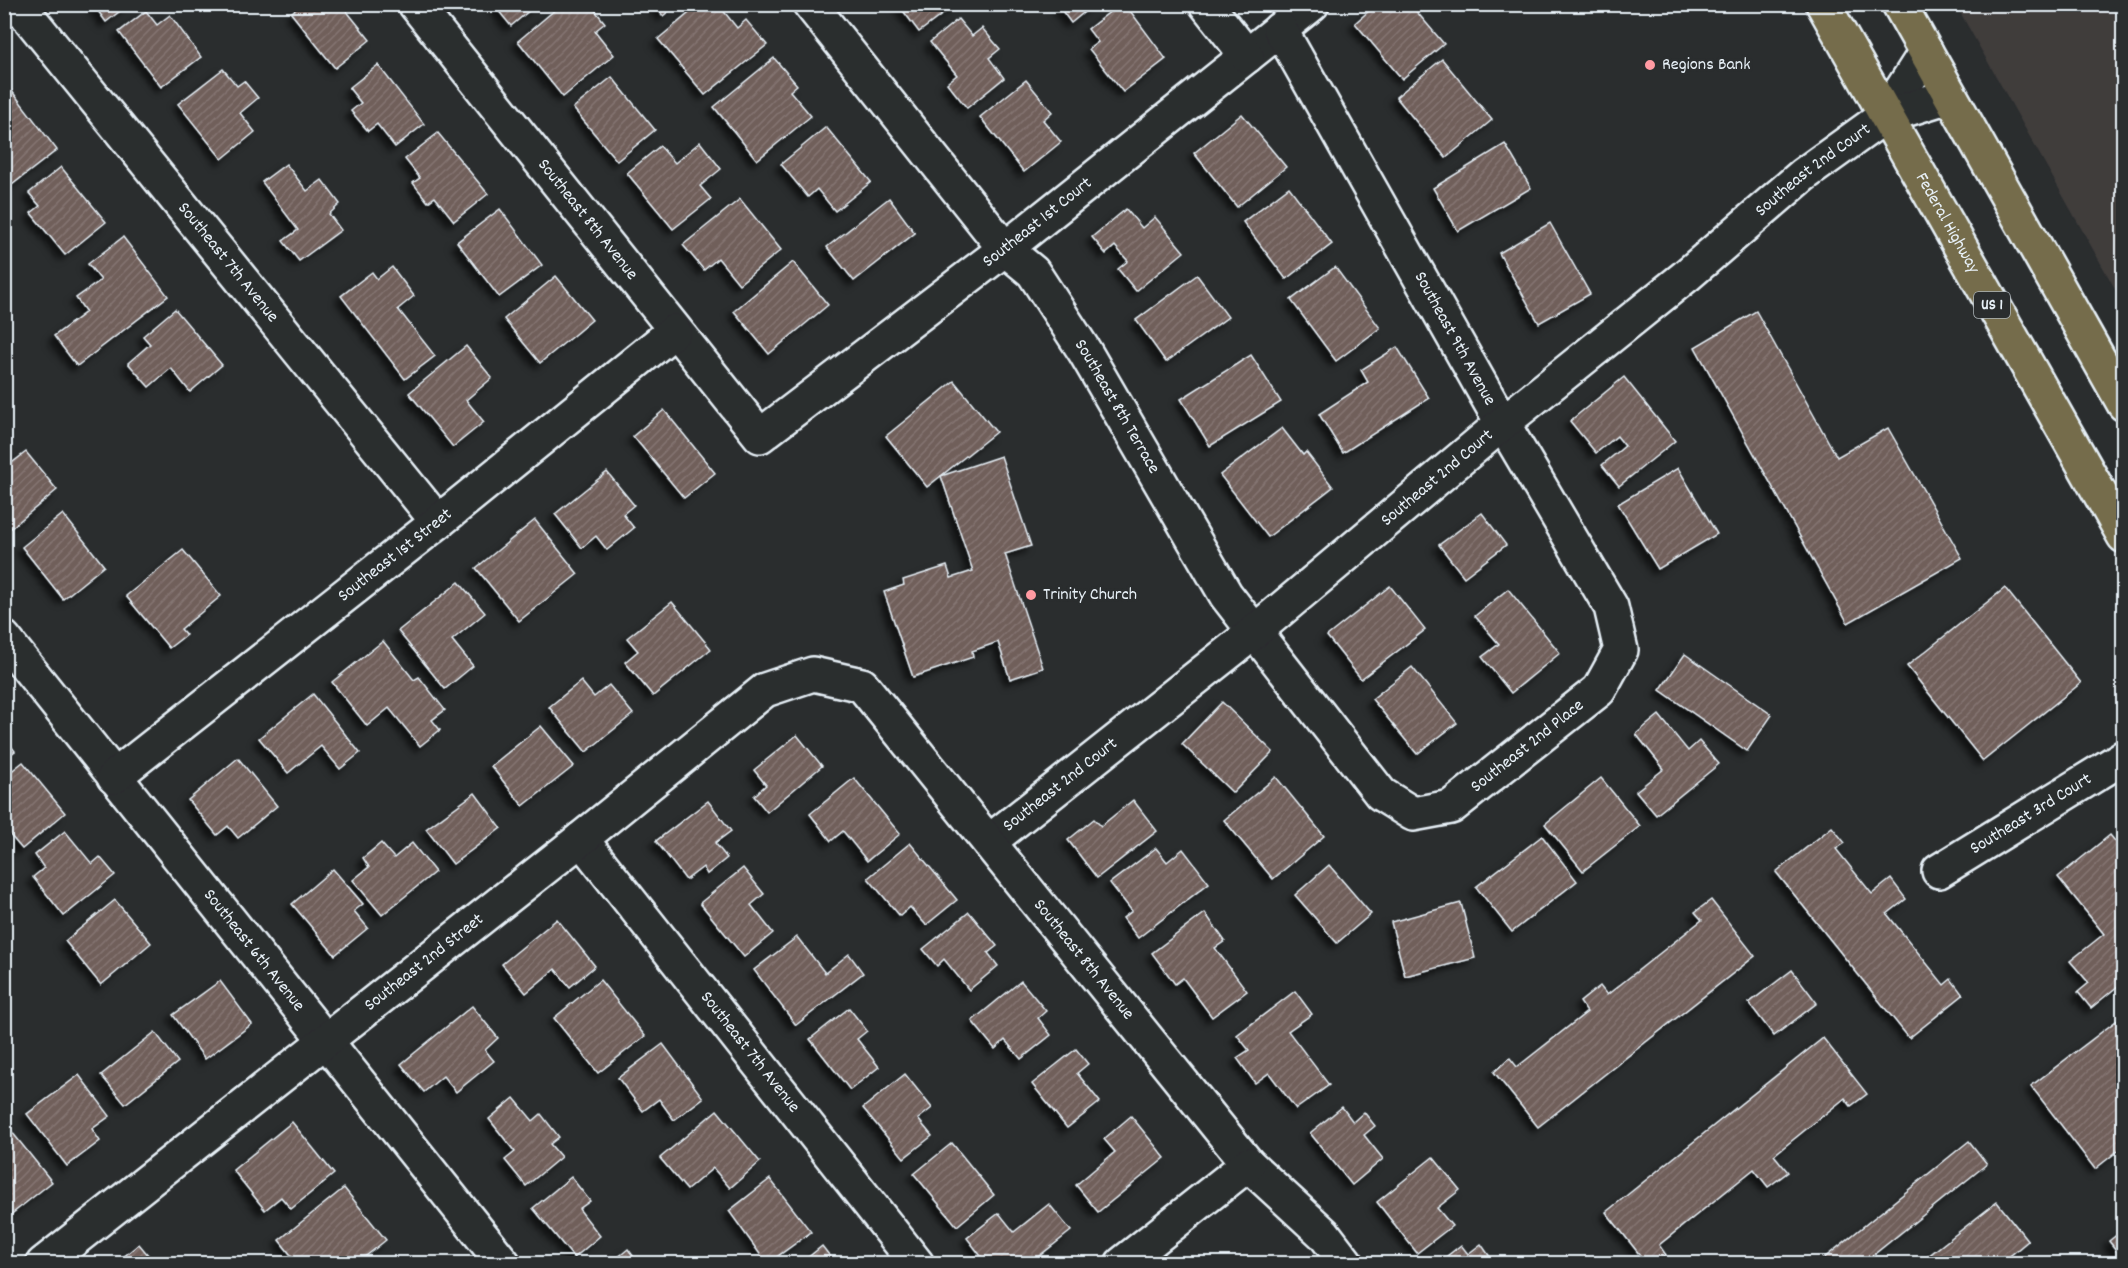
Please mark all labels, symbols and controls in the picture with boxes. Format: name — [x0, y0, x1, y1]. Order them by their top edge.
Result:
place label: Regions Bank — [1662, 53, 1751, 78]
marker: Regions Bank — [1643, 58, 1657, 72]
street label: Southeast 2nd Court — [1750, 117, 1876, 223]
street label: Southeast 8th Avenue — [531, 154, 644, 286]
street label: Federal Highway — [1909, 168, 1986, 279]
street label: Southeast 1st Court — [978, 171, 1098, 274]
street label: Southeast 7th Avenue — [171, 197, 284, 328]
street label: Southeast 9th Avenue — [1407, 267, 1501, 411]
road number: US 1 — [1974, 292, 2010, 318]
street label: Southeast 8th Terrace — [1068, 335, 1166, 479]
street label: Southeast 2nd Court — [1376, 423, 1499, 533]
street label: Southeast 1st Street — [333, 502, 458, 609]
place label: Trinity Church — [1043, 583, 1137, 608]
marker: Trinity Church — [1024, 588, 1038, 602]
street label: Southeast 2nd Place — [1466, 694, 1590, 799]
street label: Southeast 2nd Court — [998, 732, 1124, 838]
street label: Southeast 3rd Court — [1965, 767, 2097, 861]
street label: Southeast 6th Avenue — [197, 884, 310, 1017]
street label: Southeast 8th Avenue — [1027, 894, 1140, 1026]
street label: Southeast 2nd Street — [359, 907, 490, 1018]
street label: Southeast 7th Avenue — [694, 986, 806, 1118]

